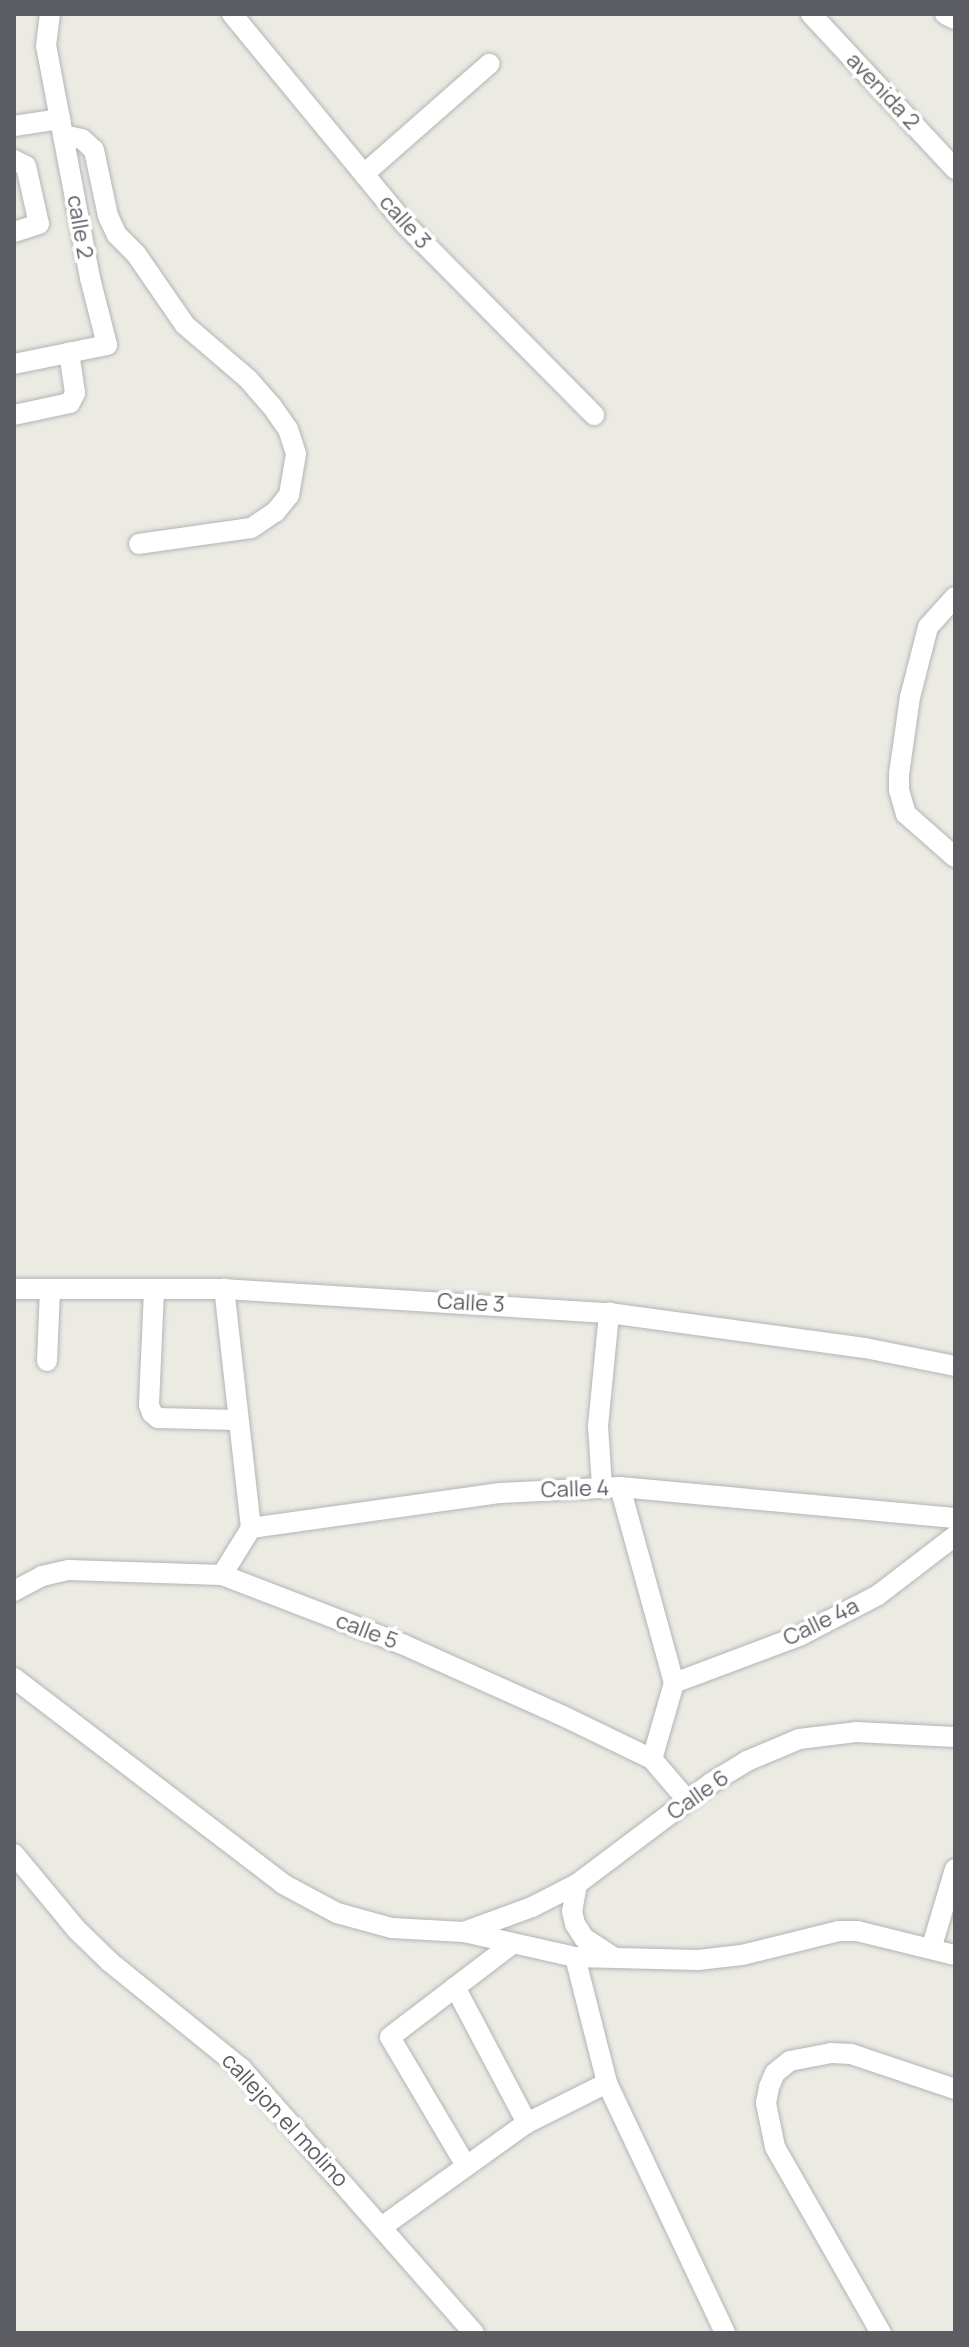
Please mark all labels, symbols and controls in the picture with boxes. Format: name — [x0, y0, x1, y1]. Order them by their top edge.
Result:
street label: avenida 2 — [841, 47, 925, 135]
street label: calle 3 — [374, 189, 436, 255]
street label: calle 2 — [61, 193, 99, 261]
street label: Calle 3 — [437, 1288, 505, 1318]
street label: Calle 4 — [540, 1475, 610, 1503]
street label: Calle 4a — [779, 1592, 863, 1652]
street label: calle 5 — [332, 1607, 402, 1655]
street label: Calle 6 — [662, 1764, 734, 1826]
street label: callejon el molino — [216, 2047, 354, 2193]

